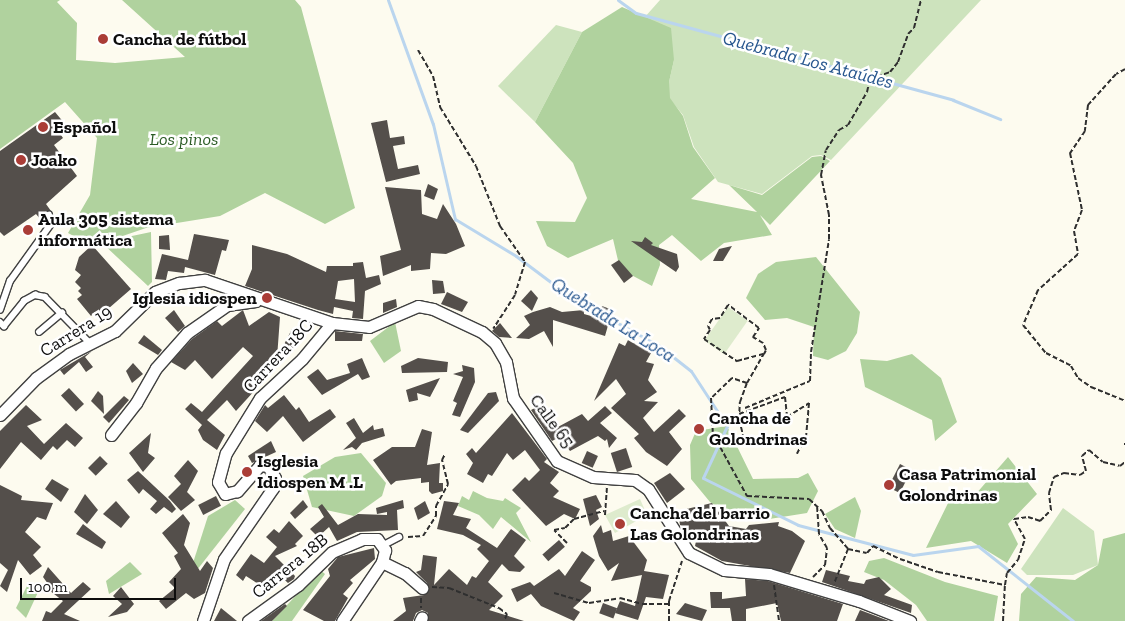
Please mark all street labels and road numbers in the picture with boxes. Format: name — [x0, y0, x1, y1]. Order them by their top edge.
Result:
street label: Carrera 19 — [36, 300, 116, 362]
street label: Carrera 18C — [239, 315, 317, 397]
street label: Calle 65 — [525, 390, 579, 452]
street label: Carrera 18B — [248, 529, 332, 603]

